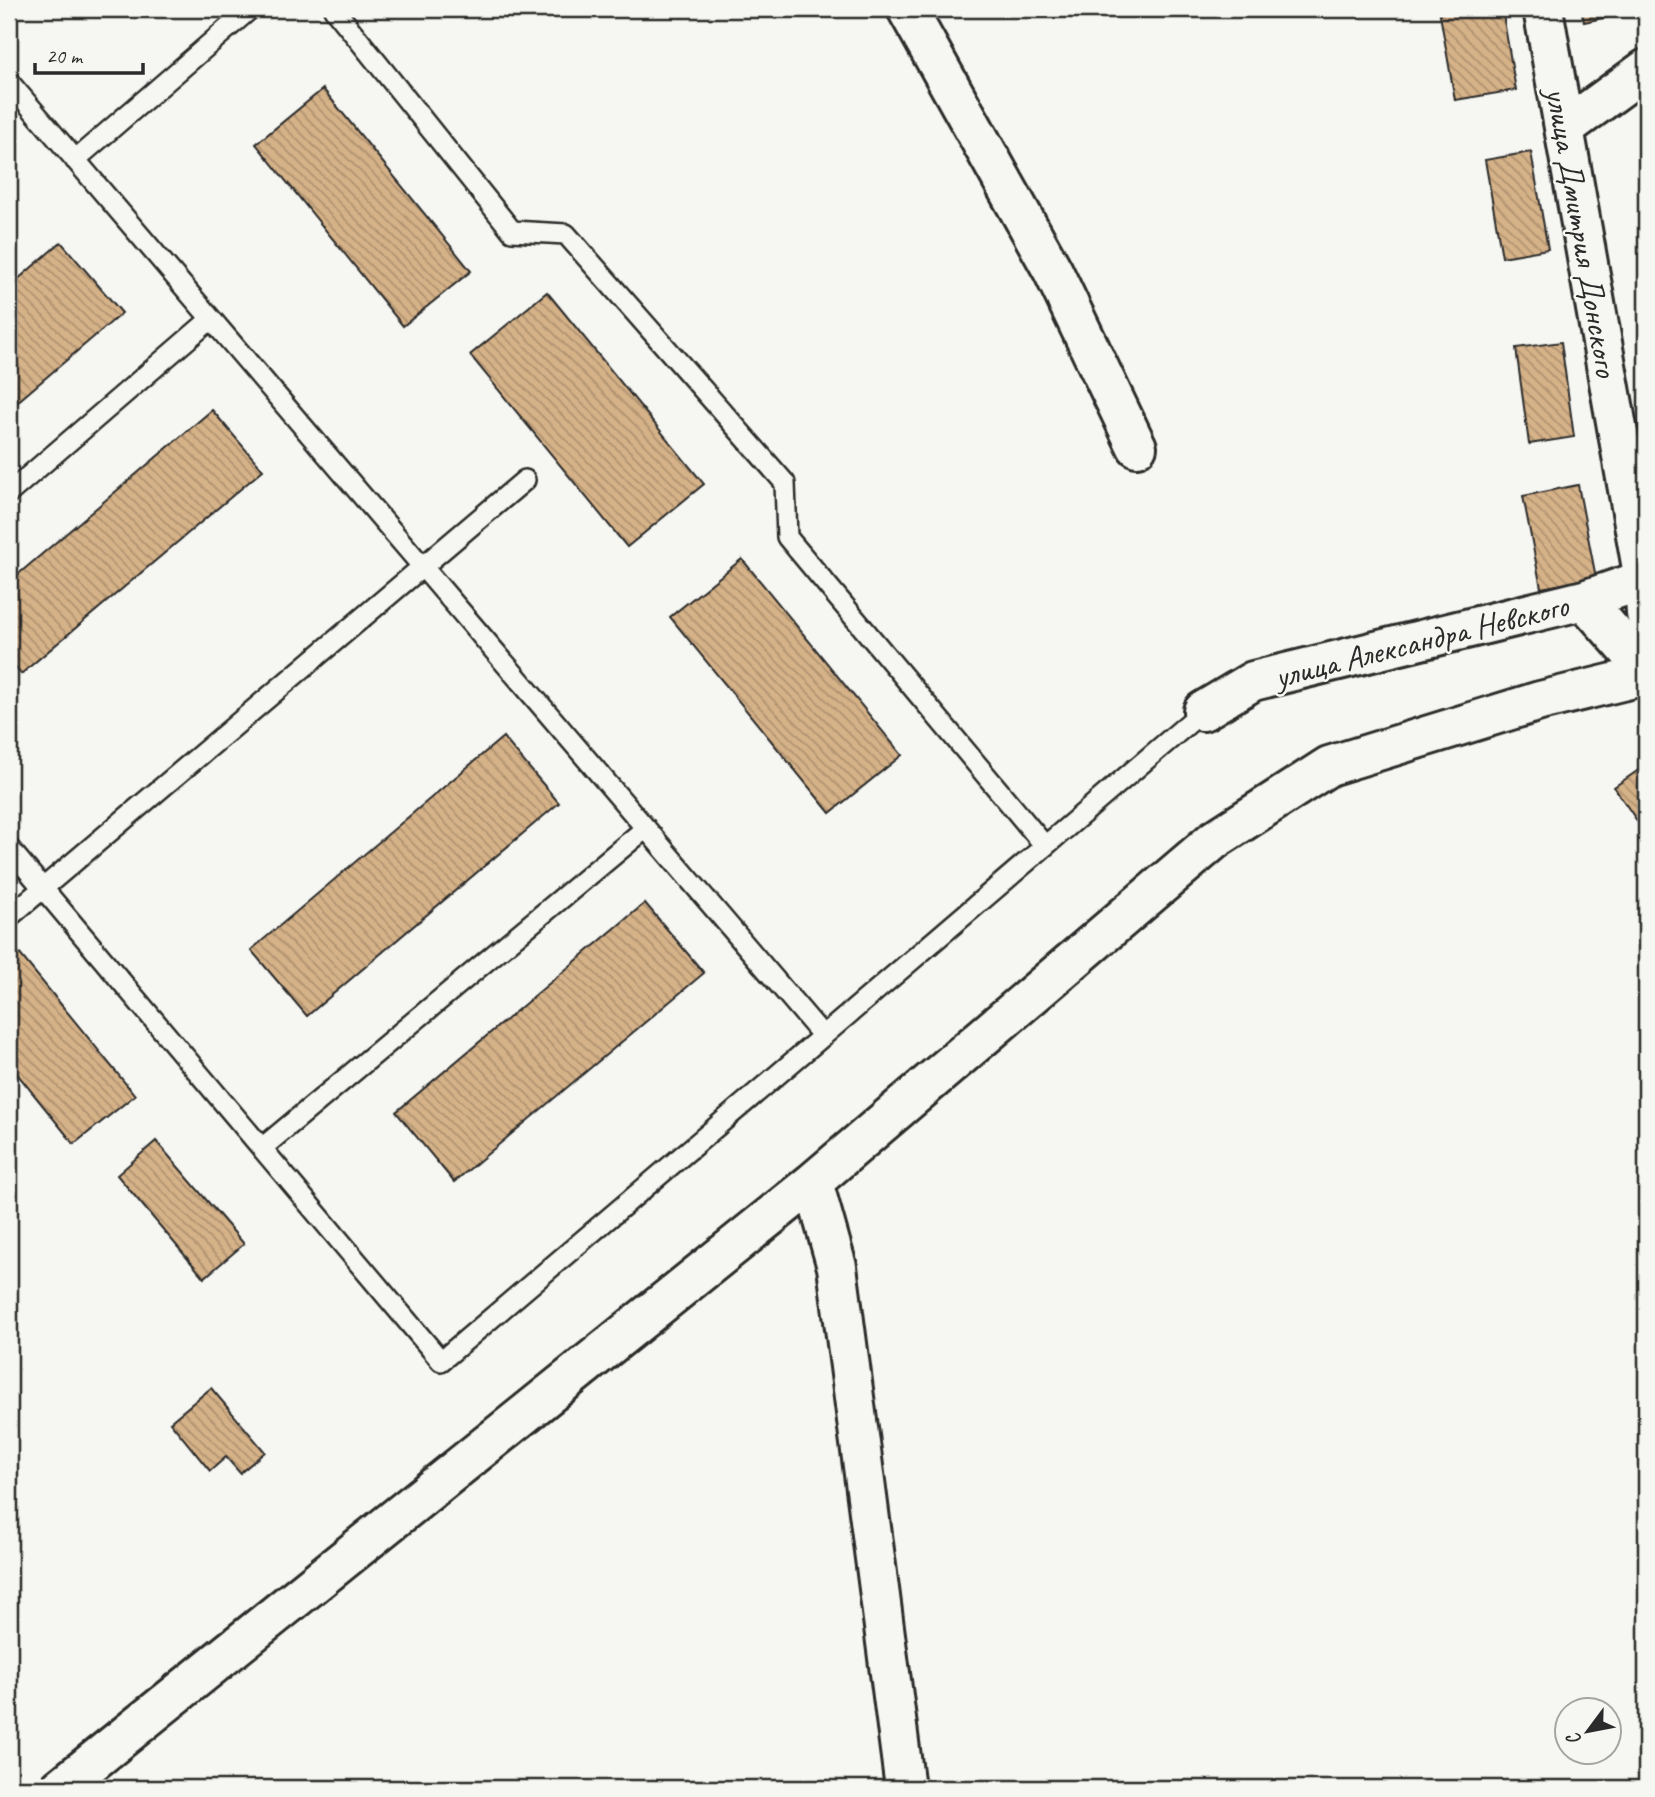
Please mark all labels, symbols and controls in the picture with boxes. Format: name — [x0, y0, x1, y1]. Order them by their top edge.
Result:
scale bar — [35, 32, 144, 76]
text: 20 m — [46, 43, 84, 69]
street label: улица Дмитрия Донского — [1536, 82, 1628, 381]
street label: улица Александра Невского — [1268, 584, 1574, 698]
north arrow — [1554, 1696, 1624, 1766]
text: С — [1560, 1727, 1587, 1750]

